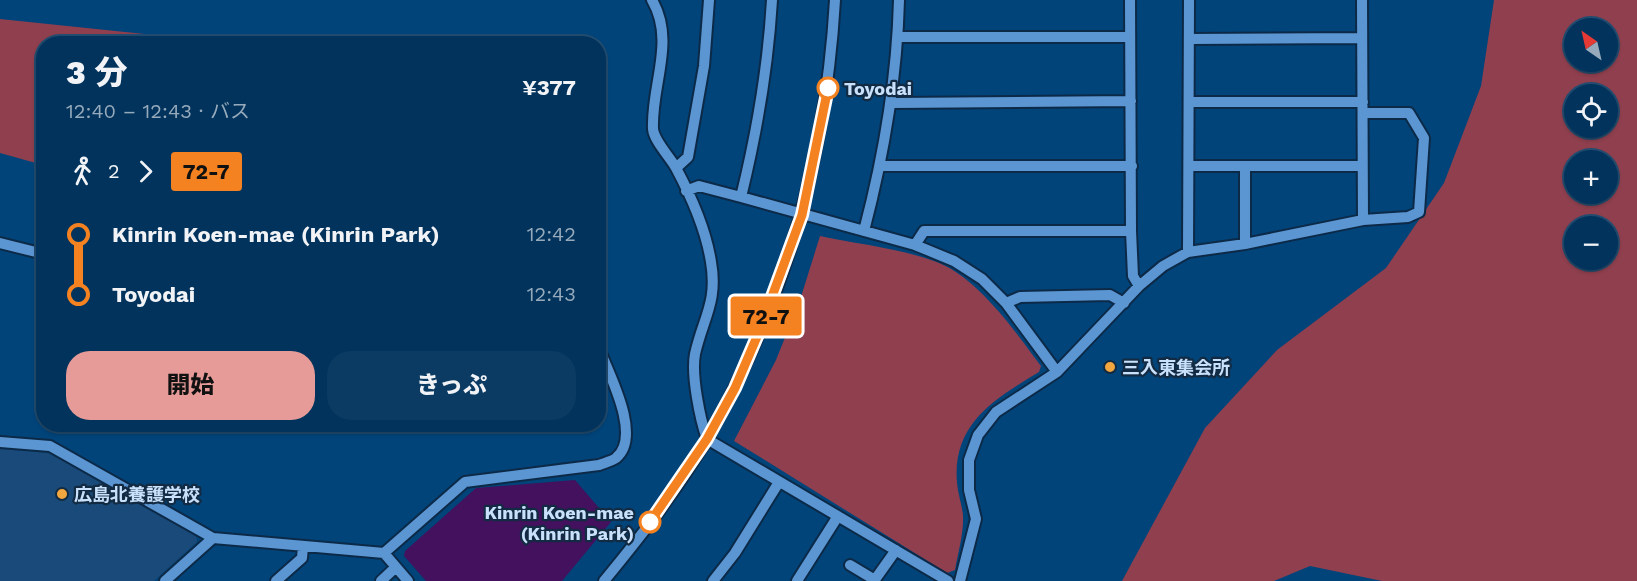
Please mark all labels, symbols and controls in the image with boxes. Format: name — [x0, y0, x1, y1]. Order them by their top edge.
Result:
north arrow — [1564, 18, 1618, 72]
map controls — [1564, 18, 1618, 270]
text: 3 分 — [66, 53, 128, 92]
text: ¥377 — [522, 75, 576, 100]
marker: Toyodai — [817, 77, 839, 99]
place label: Toyodai — [844, 78, 912, 99]
button: locate — [1564, 84, 1618, 138]
text: 12:40 – 12:43 · バス — [66, 99, 250, 123]
button: + — [1564, 150, 1618, 204]
icon: walk — [66, 155, 99, 188]
icon: forward — [129, 155, 162, 188]
text: 2 — [108, 159, 120, 183]
text: 72-7 — [183, 159, 230, 184]
button: − — [1564, 216, 1618, 270]
text: Kinrin Koen-mae (Kinrin Park) — [112, 222, 440, 247]
text: 12:42 — [527, 222, 576, 246]
text: Toyodai — [112, 282, 195, 307]
text: 12:43 — [527, 282, 576, 306]
line badge: 72-7 — [724, 296, 808, 336]
text: 72-7 — [743, 304, 789, 329]
button: 開始 — [66, 351, 315, 420]
button: きっぷ — [327, 351, 576, 420]
place label: 三入東集会所 — [1122, 357, 1230, 378]
marker: 三入東集会所 — [1103, 360, 1117, 374]
place label: 広島北養護学校 — [74, 484, 200, 505]
marker: 広島北養護学校 — [55, 487, 69, 501]
place label: Kinrin Koen-mae (Kinrin Park) — [485, 502, 634, 544]
marker: Kinrin Koen-mae (Kinrin Park) — [639, 511, 661, 533]

